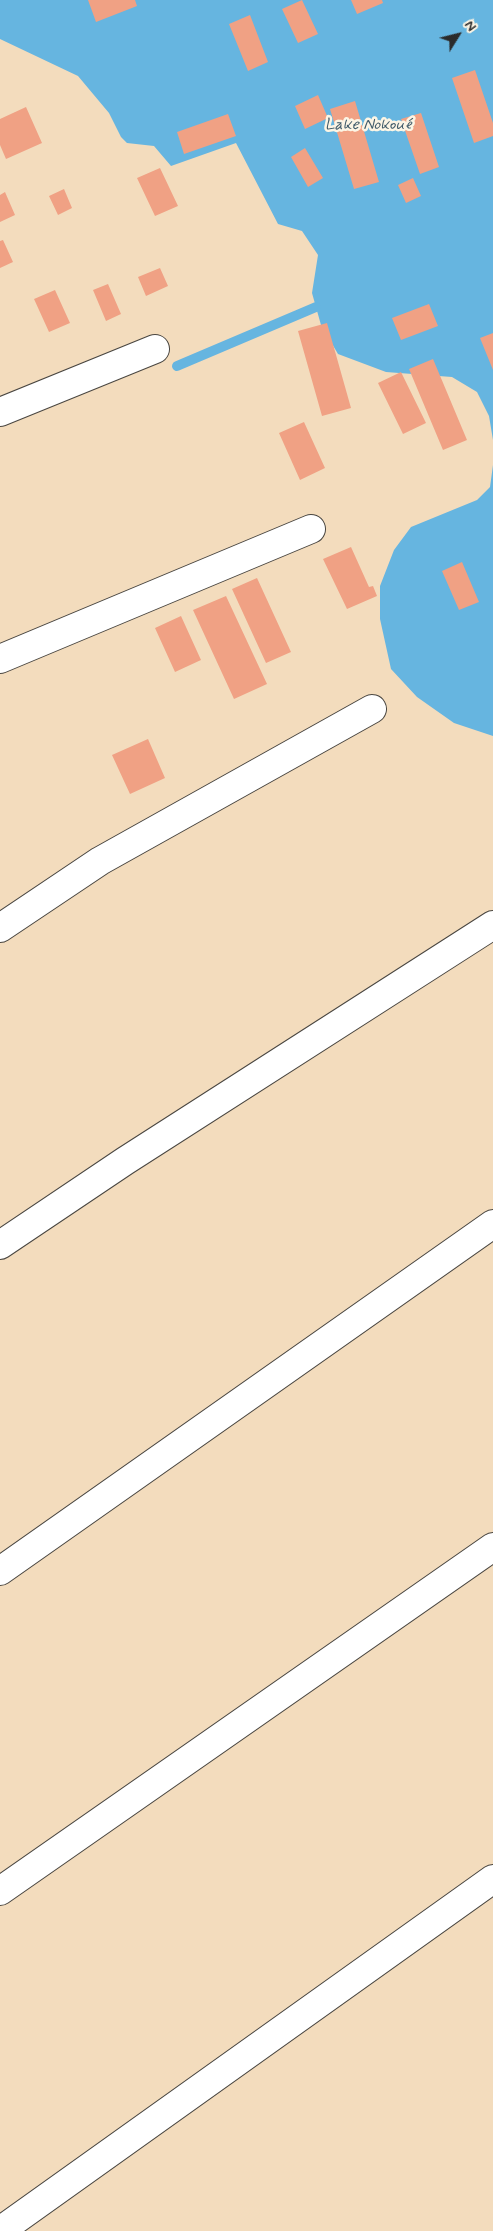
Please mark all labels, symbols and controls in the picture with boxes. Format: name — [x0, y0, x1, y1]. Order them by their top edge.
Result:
north arrow — [433, 10, 483, 60]
text: N — [460, 17, 480, 35]
water label: Lake Nokoué — [325, 116, 411, 136]

